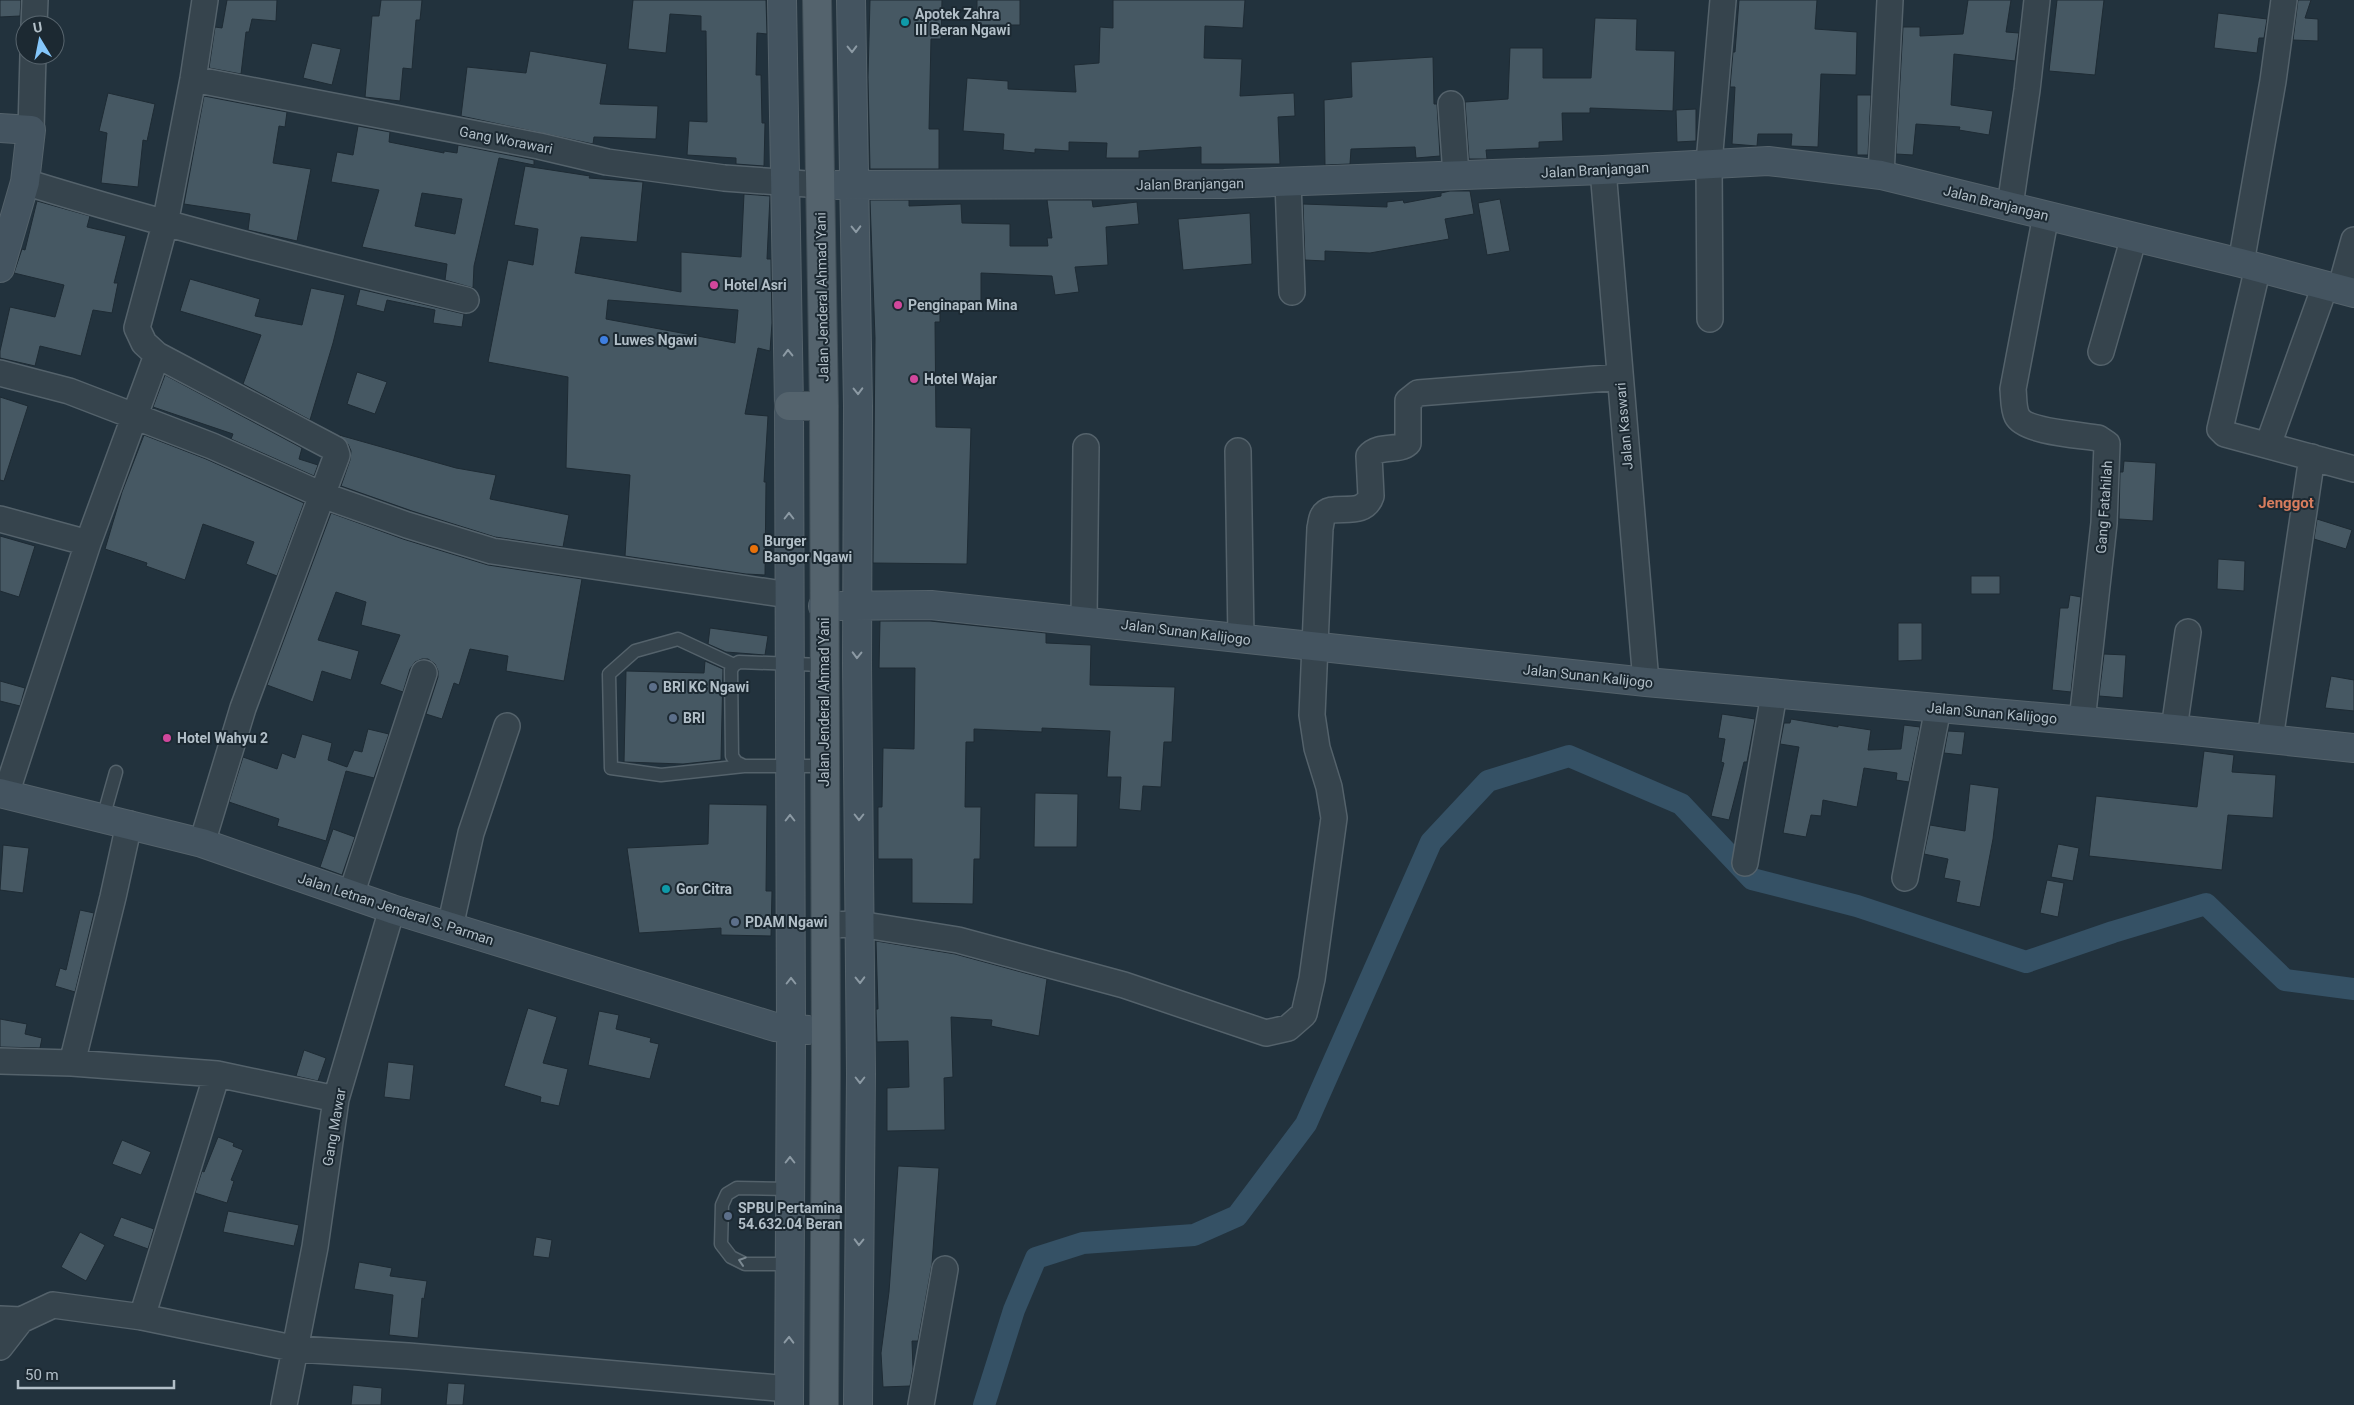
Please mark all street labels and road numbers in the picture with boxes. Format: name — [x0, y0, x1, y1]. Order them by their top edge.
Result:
street label: Gang Worawari — [458, 123, 554, 157]
street label: Jalan Branjangan — [1541, 159, 1649, 181]
street label: Jalan Branjangan — [1136, 175, 1244, 193]
street label: Jalan Branjangan — [1942, 182, 2050, 224]
street label: Jalan Jenderal Ahmad Yani — [813, 212, 831, 382]
street label: Jalan Kaswari — [1612, 382, 1636, 470]
street label: Gang Fatahilah — [2093, 460, 2115, 554]
street label: Jalan Sunan Kalijogo — [1120, 616, 1252, 648]
street label: Jalan Jenderal Ahmad Yani — [816, 617, 832, 787]
street label: Jalan Sunan Kalijogo — [1522, 661, 1654, 691]
street label: Jalan Sunan Kalijogo — [1926, 699, 2058, 727]
street label: Jalan Letnan Jenderal S. Parman — [296, 870, 496, 948]
street label: Gang Mawar — [319, 1086, 349, 1167]

